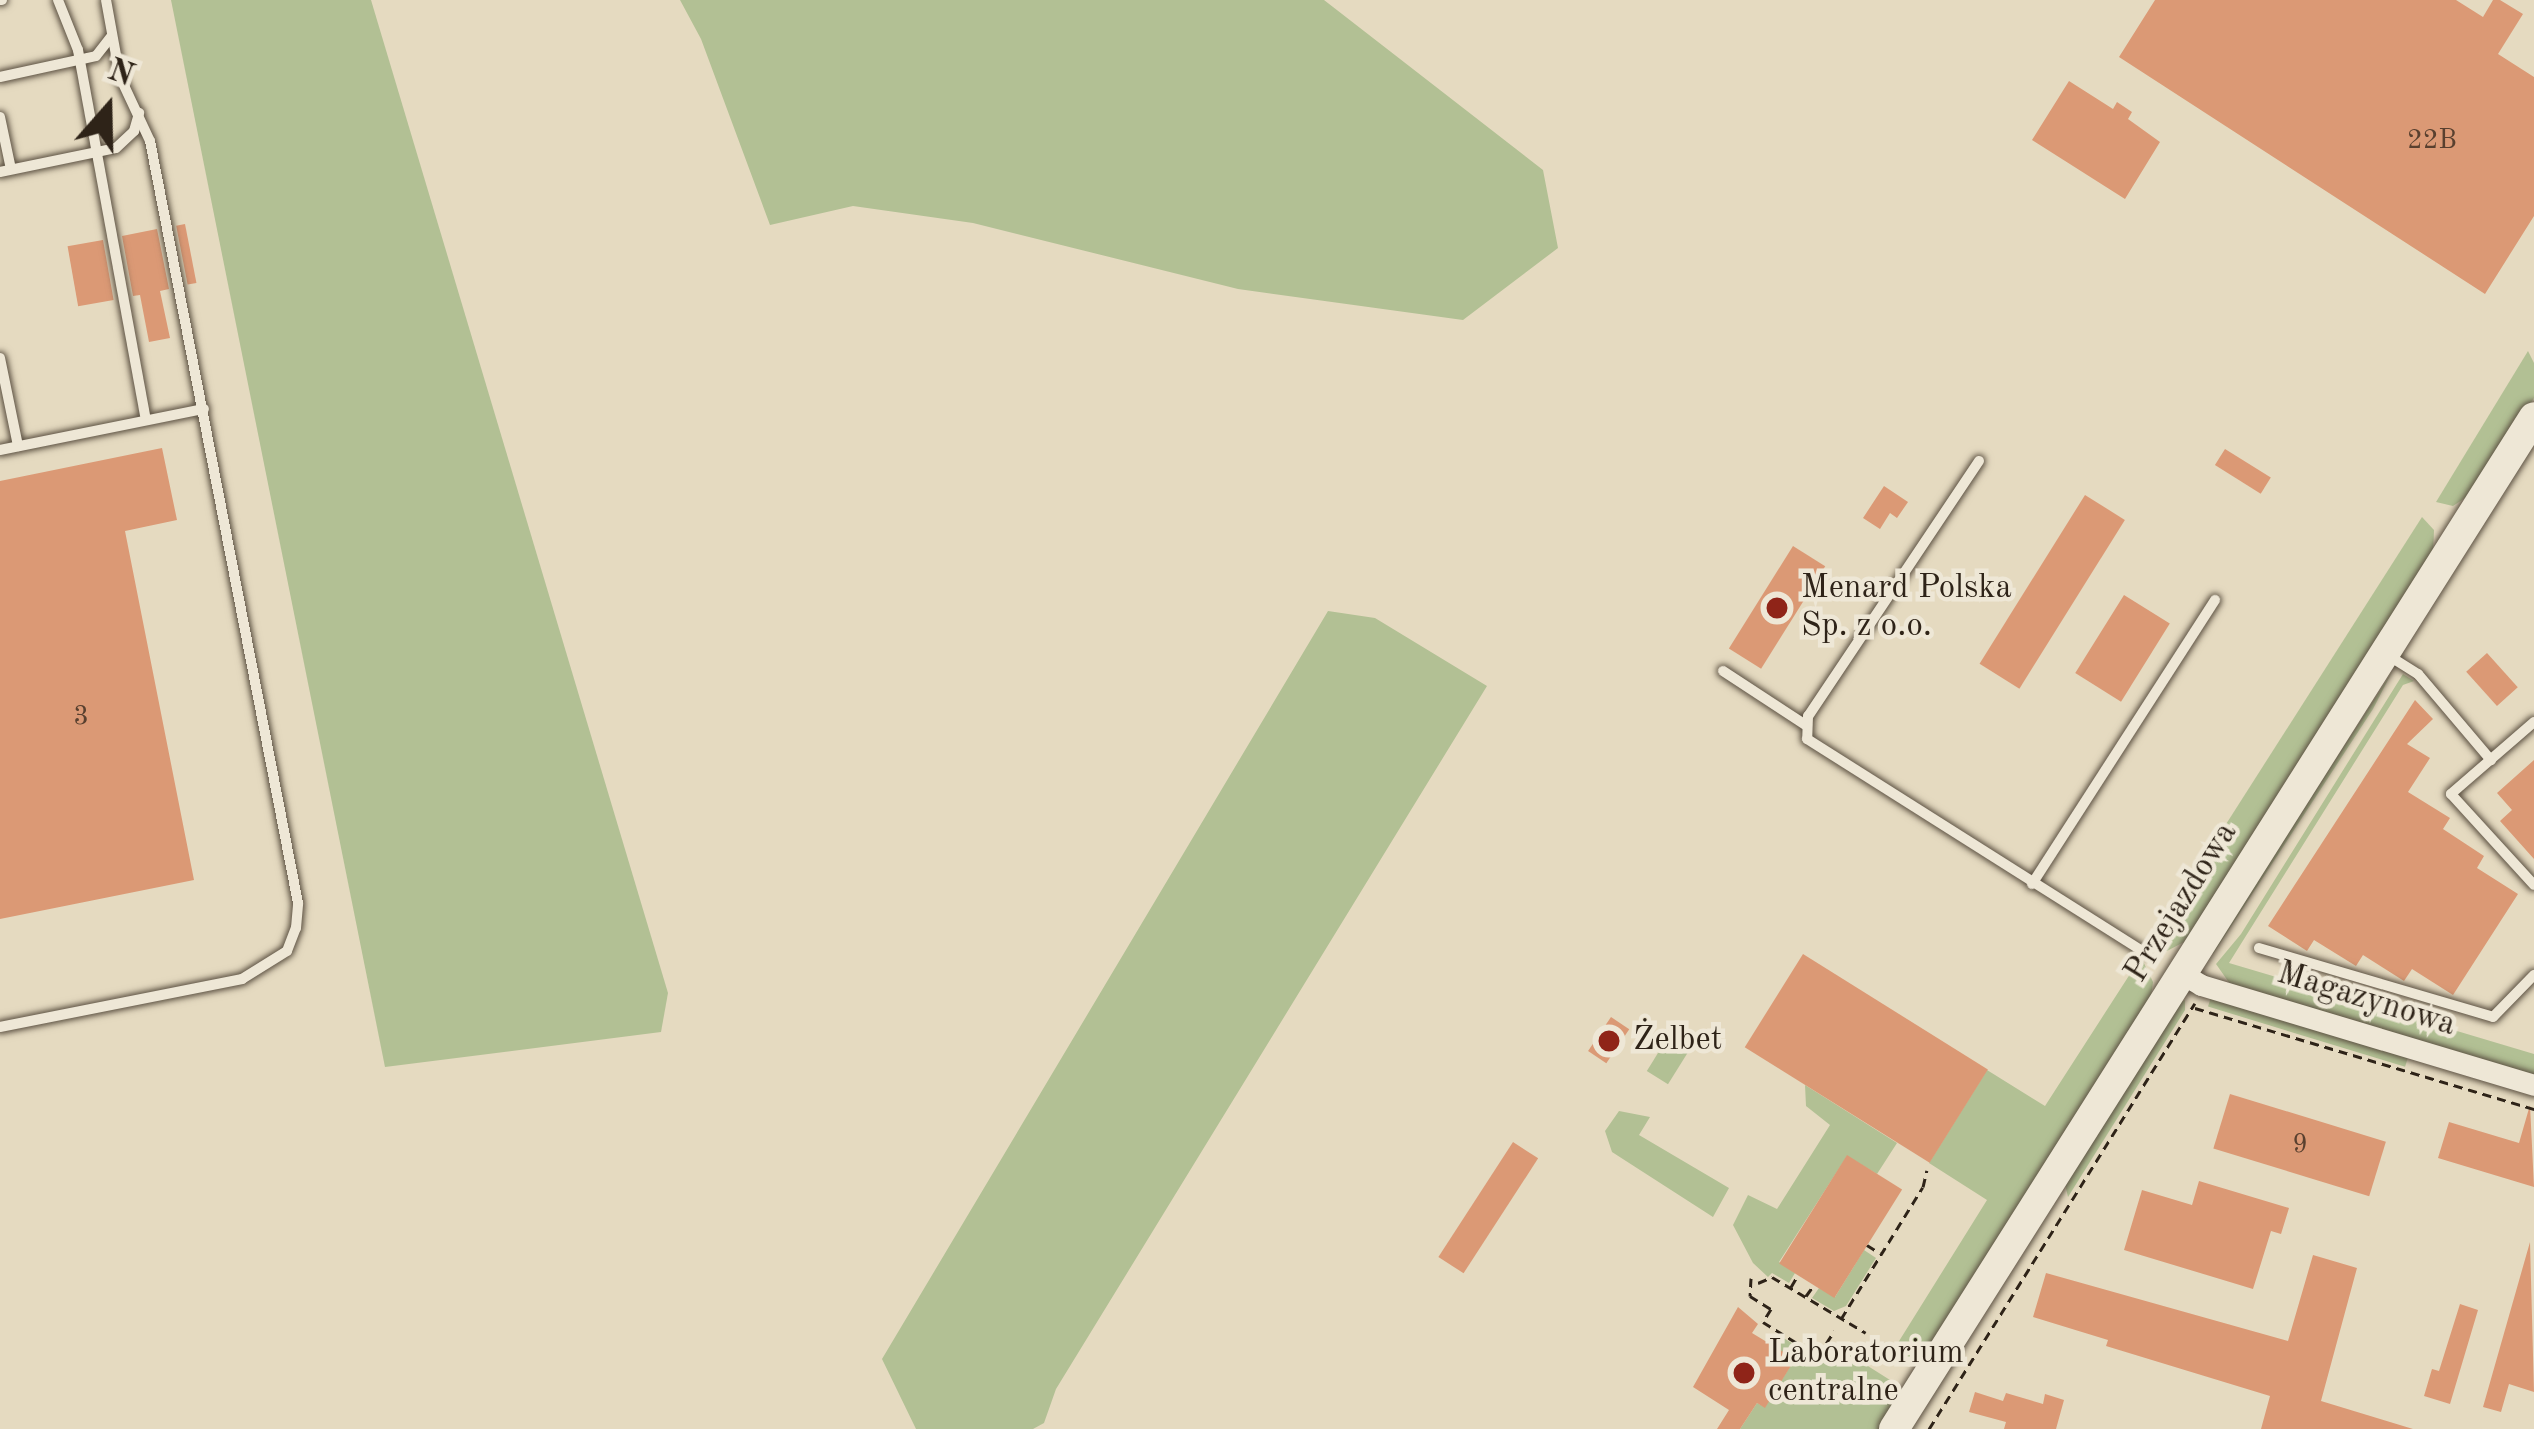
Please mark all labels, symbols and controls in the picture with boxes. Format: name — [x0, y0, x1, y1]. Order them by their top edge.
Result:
north arrow — [48, 48, 168, 168]
text: N — [103, 54, 138, 94]
house number: 22B — [2407, 125, 2457, 157]
place label: Menard Polska Sp. z o.o. — [1801, 569, 2012, 647]
marker: Menard Polska Sp. z o.o. — [1764, 595, 1790, 621]
house number: 3 — [73, 701, 89, 733]
street label: Przejazdowa — [2117, 816, 2247, 990]
street label: Magazynowa — [2272, 954, 2460, 1046]
place label: Żelbet — [1633, 1021, 1722, 1061]
marker: Żelbet — [1596, 1028, 1622, 1054]
house number: 9 — [2292, 1129, 2308, 1161]
place label: Laboratorium centralne — [1768, 1334, 1964, 1412]
marker: Laboratorium centralne — [1731, 1360, 1757, 1386]

